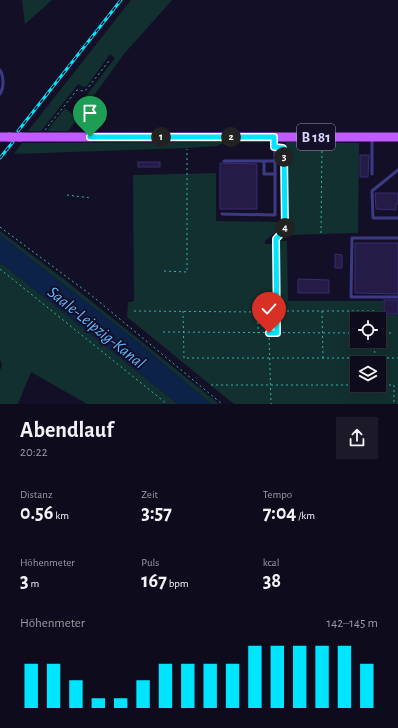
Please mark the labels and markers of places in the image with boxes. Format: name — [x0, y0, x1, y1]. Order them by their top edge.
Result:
pin — [73, 96, 107, 137]
pin: 1 — [151, 127, 171, 147]
pin: 2 — [221, 127, 241, 147]
pin: 3 — [274, 147, 294, 167]
pin: 4 — [275, 218, 295, 238]
pin — [252, 292, 286, 333]

